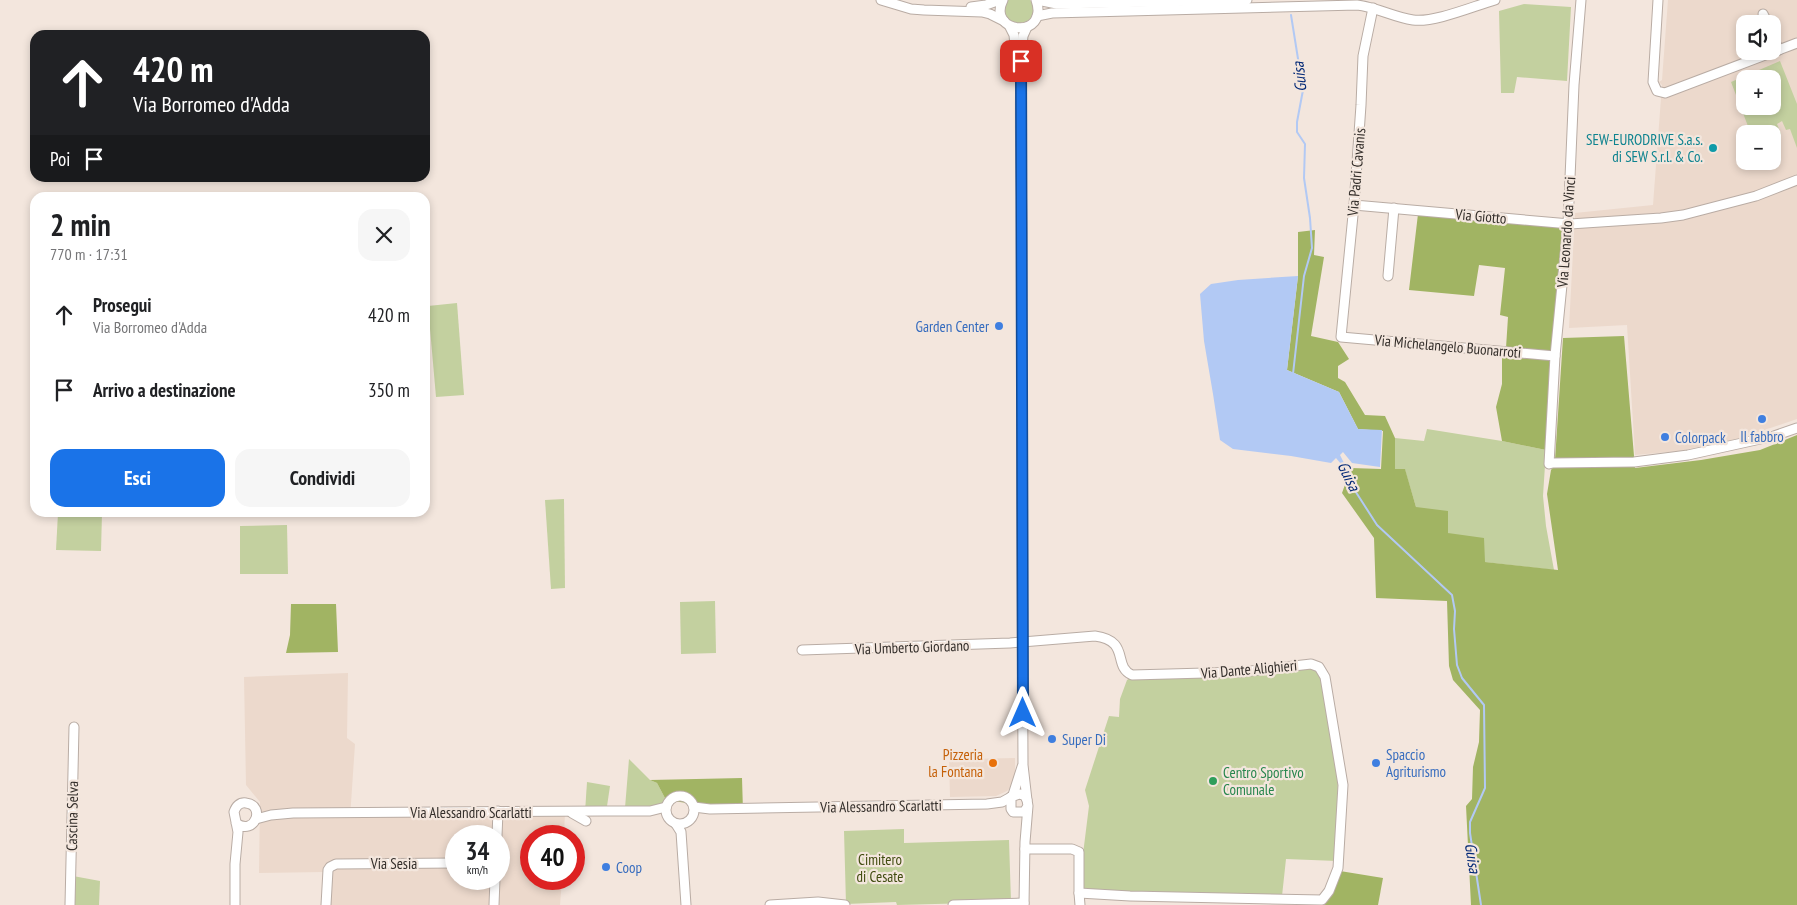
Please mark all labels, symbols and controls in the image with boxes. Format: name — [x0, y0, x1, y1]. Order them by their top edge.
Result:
map controls — [1736, 15, 1781, 170]
button: sound — [1736, 15, 1781, 60]
pin — [1000, 40, 1042, 82]
text: 420 m — [133, 46, 214, 92]
icon: arrive — [1007, 47, 1035, 75]
icon: ahead — [50, 50, 115, 115]
water label: Guisa — [1287, 59, 1311, 93]
button: + — [1736, 70, 1781, 115]
text: Via Borromeo d'Adda — [133, 90, 290, 118]
button: − — [1736, 125, 1781, 170]
street label: Via Padri Cavanis — [1343, 127, 1369, 218]
place label: SEW-EURODRIVE S.a.s. di SEW S.r.l. & Co. — [1586, 130, 1703, 166]
marker: SEW-EURODRIVE S.a.s. di SEW S.r.l. & Co. — [1707, 142, 1719, 154]
icon: arrive — [80, 145, 108, 173]
text: Poi — [50, 147, 70, 171]
street label: Via Leonardo da Vinci — [1553, 176, 1579, 289]
street label: Via Giotto — [1454, 204, 1507, 228]
text: 2 min — [50, 205, 111, 244]
button: close — [358, 209, 410, 261]
text: 770 m · 17:31 — [50, 244, 128, 264]
text: Prosegui — [93, 293, 152, 317]
icon: ahead — [50, 301, 78, 329]
text: 420 m — [368, 303, 410, 327]
text: Via Borromeo d'Adda — [93, 317, 207, 337]
place label: Garden Center — [916, 317, 990, 336]
marker: Garden Center — [993, 320, 1005, 332]
street label: Via Michelangelo Buonarroti — [1373, 330, 1522, 362]
icon: arrive — [50, 376, 78, 404]
text: Arrivo a destinazione — [93, 378, 236, 402]
text: 350 m — [368, 378, 410, 402]
marker: Il fabbro — [1756, 413, 1768, 425]
place label: Il fabbro — [1740, 427, 1784, 446]
place label: Colorpack — [1675, 428, 1726, 447]
marker: Colorpack — [1659, 431, 1671, 443]
button: Esci — [50, 449, 225, 507]
button: Condividi — [235, 449, 410, 507]
water label: Guisa — [1333, 458, 1365, 495]
street label: Via Umberto Giordano — [853, 636, 970, 659]
street label: Via Dante Alighieri — [1199, 655, 1298, 683]
position arrow — [996, 686, 1048, 738]
place label: Super Di — [1062, 730, 1106, 749]
marker: Super Di — [1046, 733, 1058, 745]
place label: Pizzeria la Fontana — [928, 745, 983, 781]
place label: Spaccio Agriturismo — [1386, 745, 1446, 781]
marker: Pizzeria la Fontana — [987, 757, 999, 769]
marker: Spaccio Agriturismo — [1370, 757, 1382, 769]
place label: Centro Sportivo Comunale — [1223, 763, 1304, 799]
marker: Centro Sportivo Comunale — [1207, 775, 1219, 787]
street label: Cascina Selva — [62, 781, 82, 851]
street label: Via Alessandro Scarlatti — [819, 795, 942, 817]
street label: Via Alessandro Scarlatti — [409, 803, 532, 822]
speed limit sign: 40 — [520, 825, 585, 890]
text: 34 — [466, 835, 489, 867]
water label: Guisa — [1461, 842, 1485, 876]
park label: Cimitero di Cesate — [857, 850, 903, 886]
street label: Via Sesia — [370, 854, 417, 873]
place label: Coop — [616, 858, 642, 877]
marker: Coop — [600, 861, 612, 873]
text: km/h — [467, 862, 488, 877]

